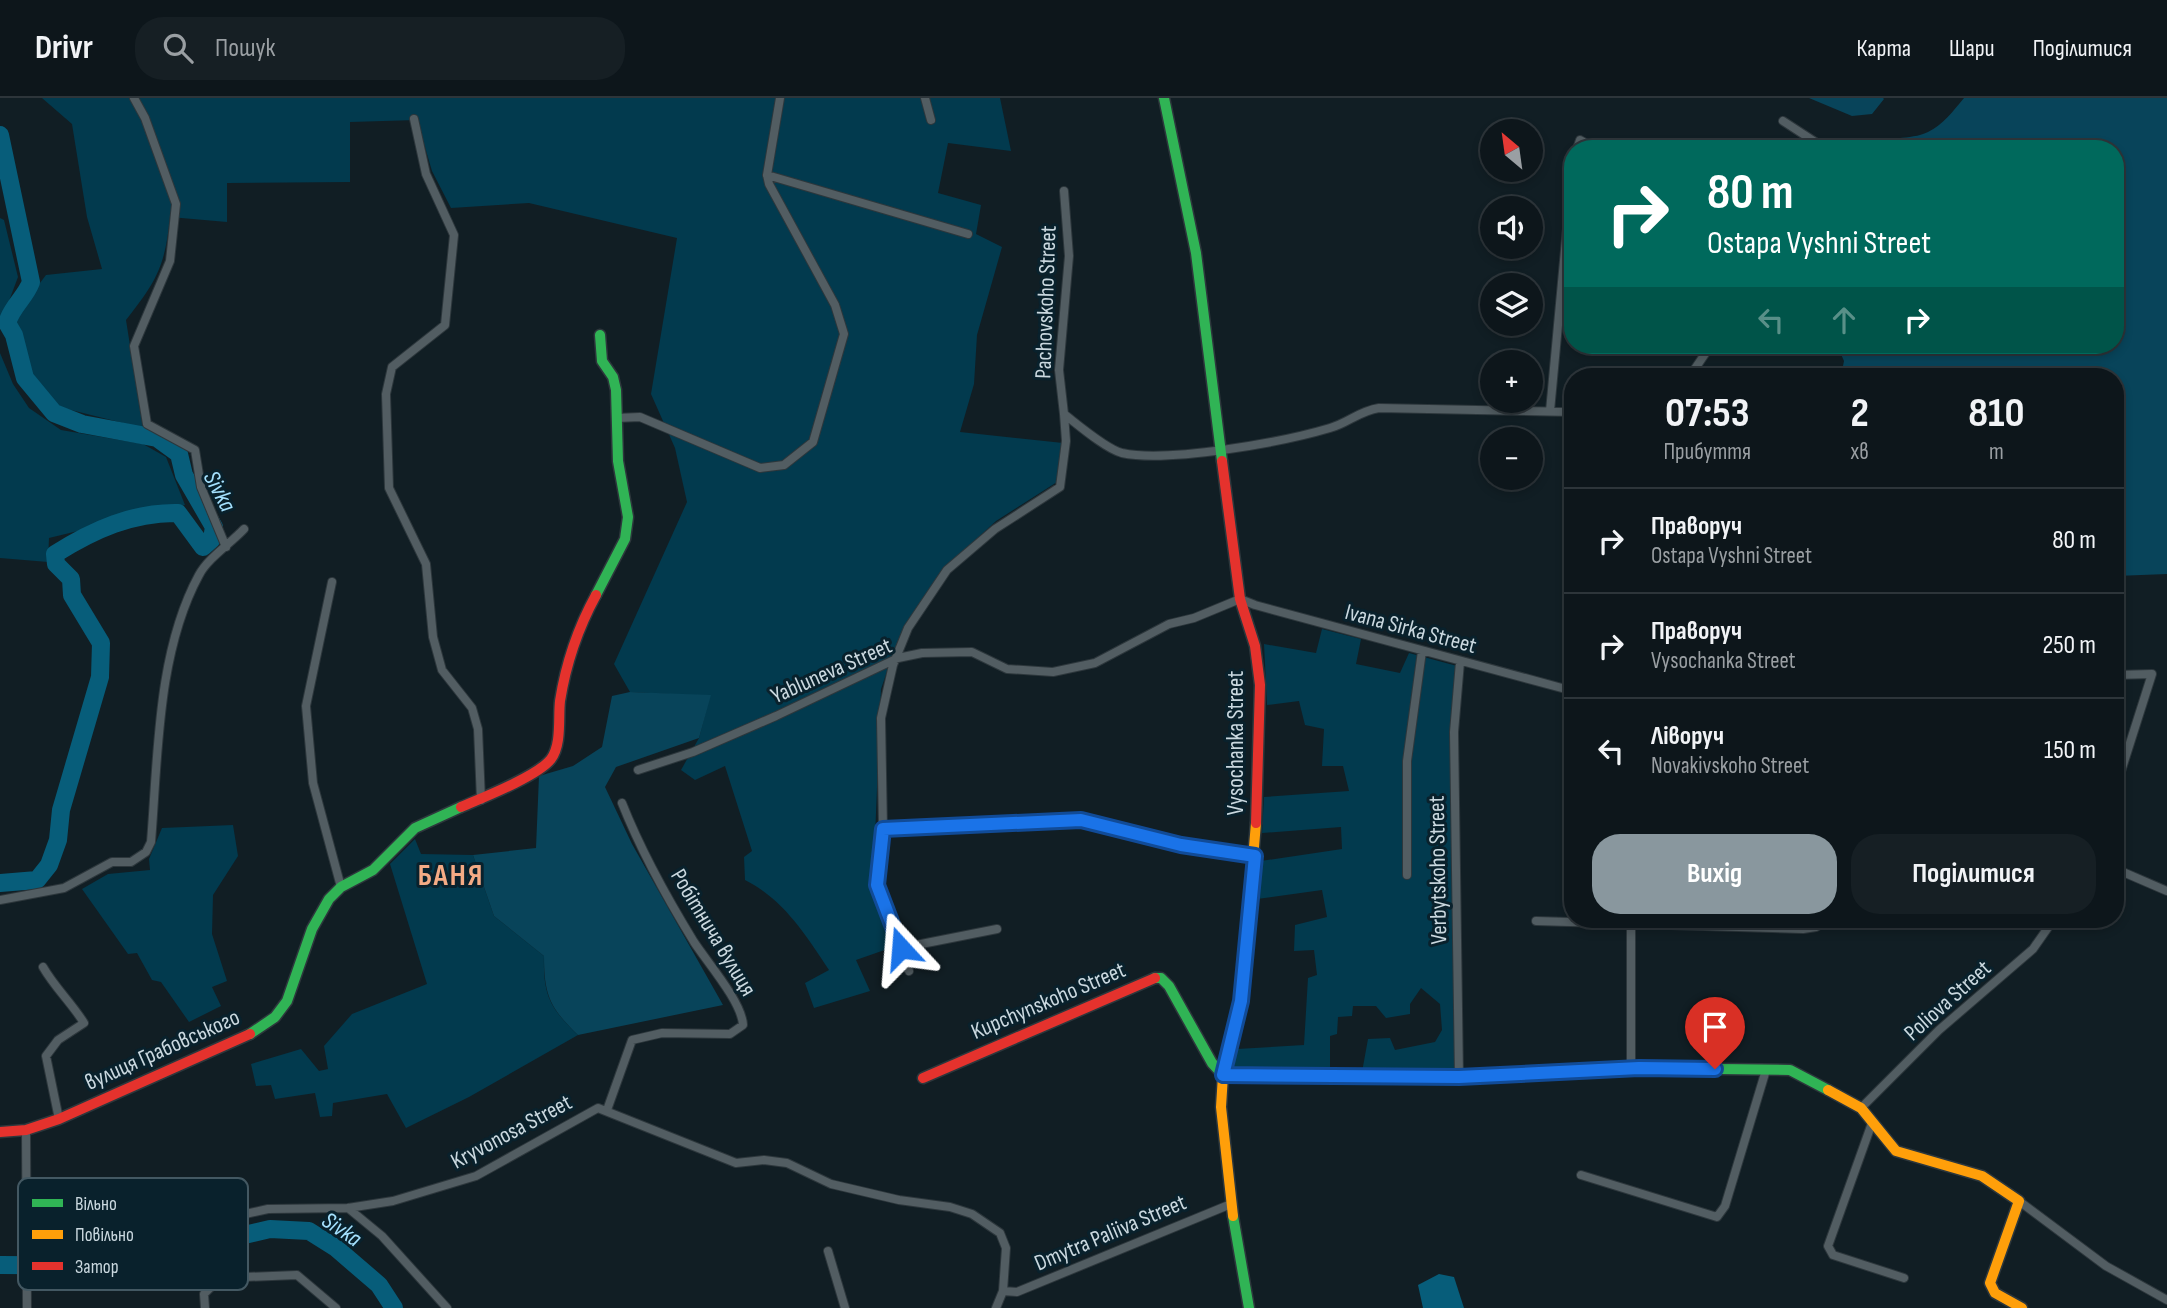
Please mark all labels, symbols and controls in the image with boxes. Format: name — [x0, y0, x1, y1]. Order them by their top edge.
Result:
search box — [135, 17, 625, 80]
text: Drivr — [35, 28, 93, 68]
icon: search — [159, 29, 197, 67]
text: Пошук — [215, 33, 275, 64]
text: Карта — [1856, 34, 1911, 63]
text: Шари — [1949, 34, 1995, 63]
text: Поділитися — [2033, 34, 2132, 63]
north arrow — [1480, 119, 1544, 182]
map controls — [1480, 119, 1543, 490]
text: 80 m — [1707, 164, 1794, 223]
icon: right — [1592, 168, 1683, 259]
button: sound — [1480, 196, 1543, 259]
text: Ostapa Vyshni Street — [1707, 224, 1931, 263]
street label: Pachovskoho Street — [1029, 225, 1063, 379]
button: layers — [1480, 273, 1543, 336]
icon: left — [1752, 301, 1790, 339]
icon: ahead — [1825, 301, 1863, 339]
icon: right — [1898, 301, 1936, 339]
button: + — [1480, 350, 1543, 413]
text: 07:53 — [1665, 388, 1750, 439]
text: 2 — [1850, 388, 1869, 439]
text: 810 — [1968, 388, 2025, 439]
button: − — [1480, 427, 1543, 490]
text: Прибуття — [1663, 438, 1751, 466]
text: хв — [1851, 438, 1869, 466]
text: m — [1989, 438, 2004, 466]
water label: Sivka — [197, 466, 242, 517]
text: Праворуч — [1651, 511, 1742, 542]
icon: right — [1592, 522, 1630, 560]
text: 80 m — [2052, 525, 2096, 556]
text: Ostapa Vyshni Street — [1651, 542, 1812, 570]
street label: Ivana Sirka Street — [1342, 598, 1480, 660]
text: Праворуч — [1651, 616, 1742, 647]
icon: right — [1592, 627, 1630, 665]
text: 250 m — [2042, 630, 2096, 661]
street label: Yabluneva Street — [767, 632, 896, 710]
text: Vysochanka Street — [1651, 647, 1796, 675]
street label: Vysochanka Street — [1222, 671, 1250, 815]
text: Ліворуч — [1651, 721, 1724, 752]
icon: left — [1592, 732, 1630, 770]
text: 150 m — [2044, 735, 2096, 766]
text: Novakivskoho Street — [1651, 752, 1809, 780]
street label: Verbytskoho Street — [1423, 795, 1453, 944]
button: Вихід — [1592, 834, 1837, 914]
button: Поділитися — [1851, 834, 2096, 914]
district label: БАНЯ — [418, 858, 484, 894]
street label: Робітнича вулиця — [664, 864, 762, 1001]
position arrow — [864, 911, 938, 985]
street label: Poliova Street — [1898, 954, 1997, 1047]
street label: Kupchynskoho Street — [967, 956, 1130, 1046]
pin — [1685, 997, 1745, 1069]
street label: вулиця Грабовського — [81, 1003, 244, 1097]
icon: arrive — [1696, 1008, 1734, 1046]
street label: Kryvonosa Street — [446, 1088, 577, 1175]
legend — [18, 1178, 248, 1290]
street label: Dmytra Paliiva Street — [1030, 1188, 1190, 1277]
text: Вільно — [75, 1193, 117, 1216]
water label: Sivka — [316, 1206, 367, 1253]
text: Повільно — [75, 1224, 134, 1247]
text: Затор — [75, 1256, 119, 1279]

